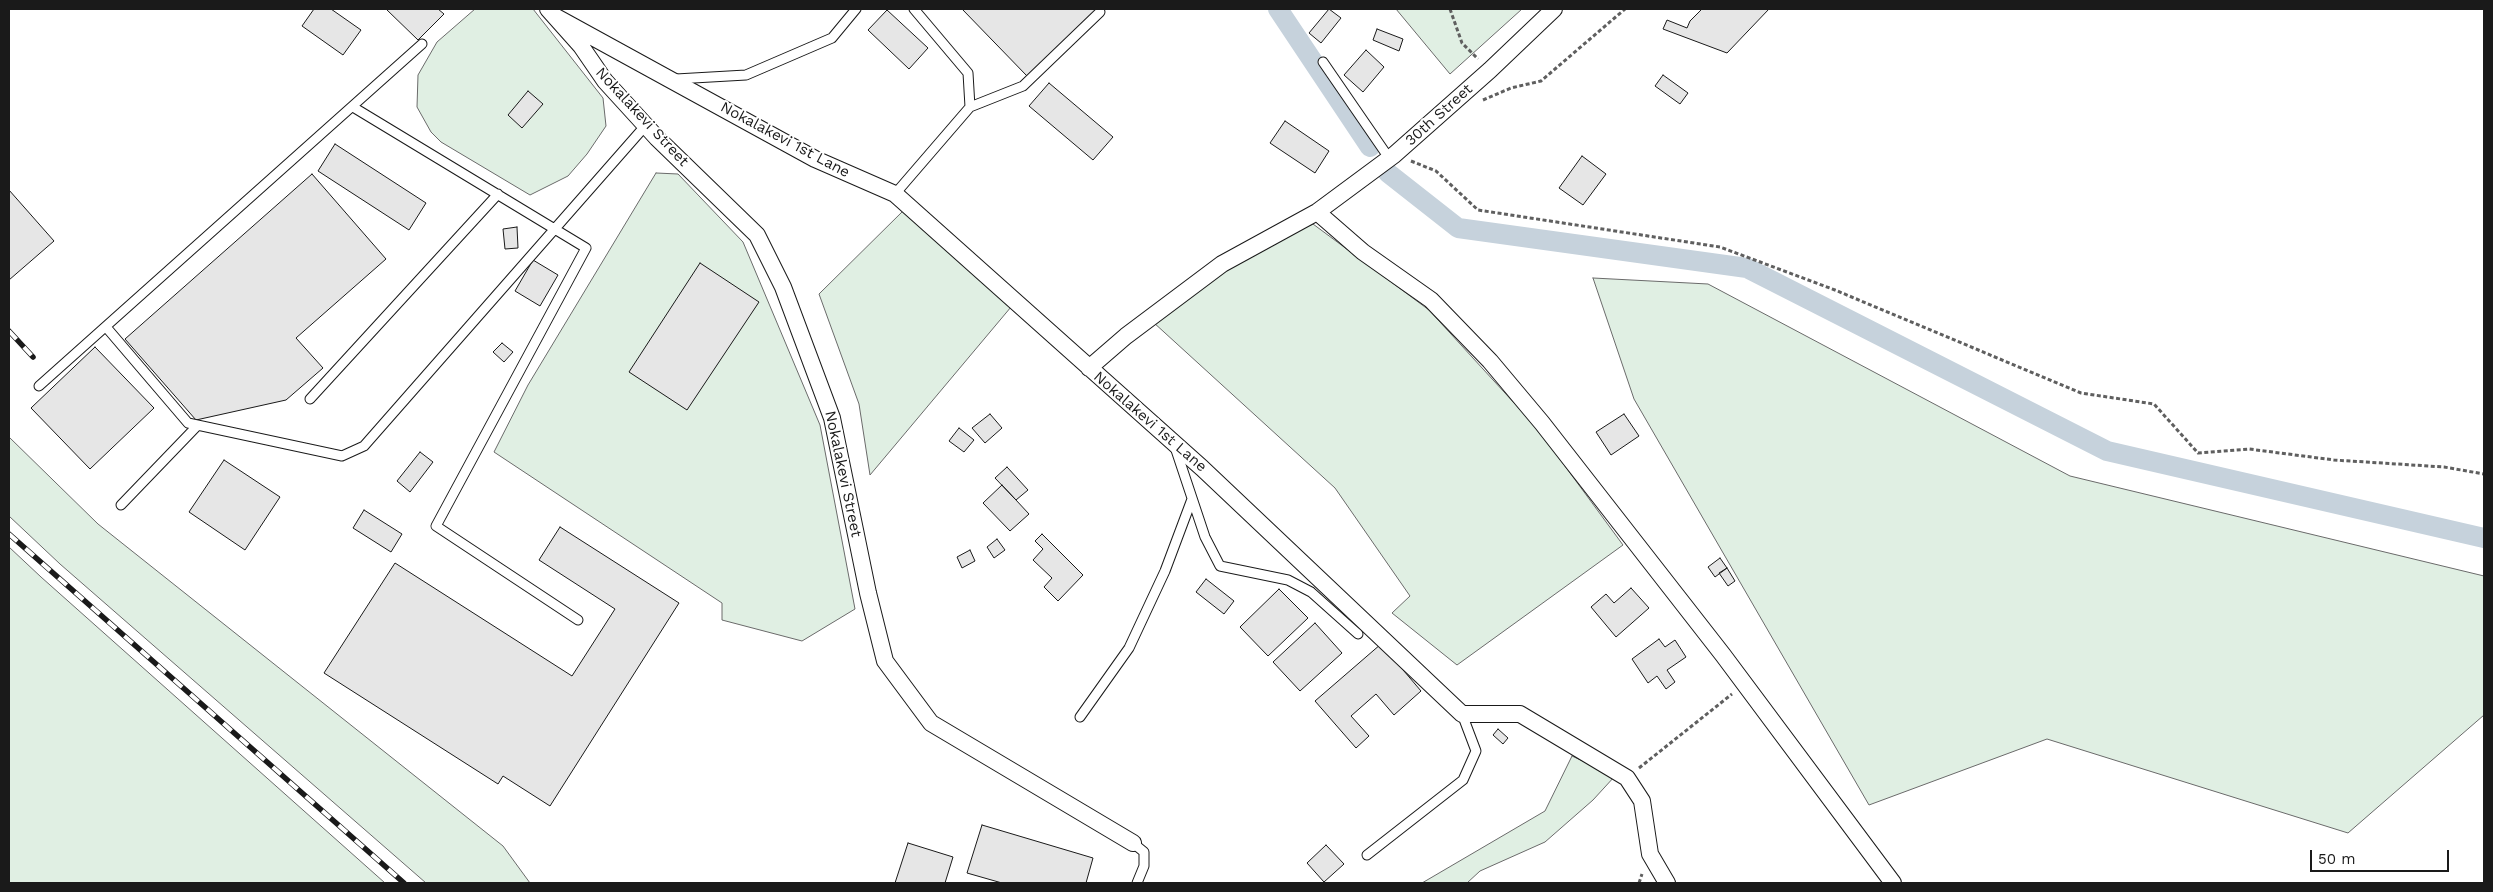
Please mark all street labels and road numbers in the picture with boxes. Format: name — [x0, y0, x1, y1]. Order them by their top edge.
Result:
street label: Nokalakevi Street — [592, 64, 692, 170]
street label: 30th Street — [1402, 80, 1476, 150]
street label: Nokalakevi 1st Lane — [717, 98, 853, 182]
street label: Nokalakevi 1st Lane — [1090, 368, 1210, 476]
street label: Nokalakevi Street — [821, 409, 865, 539]

